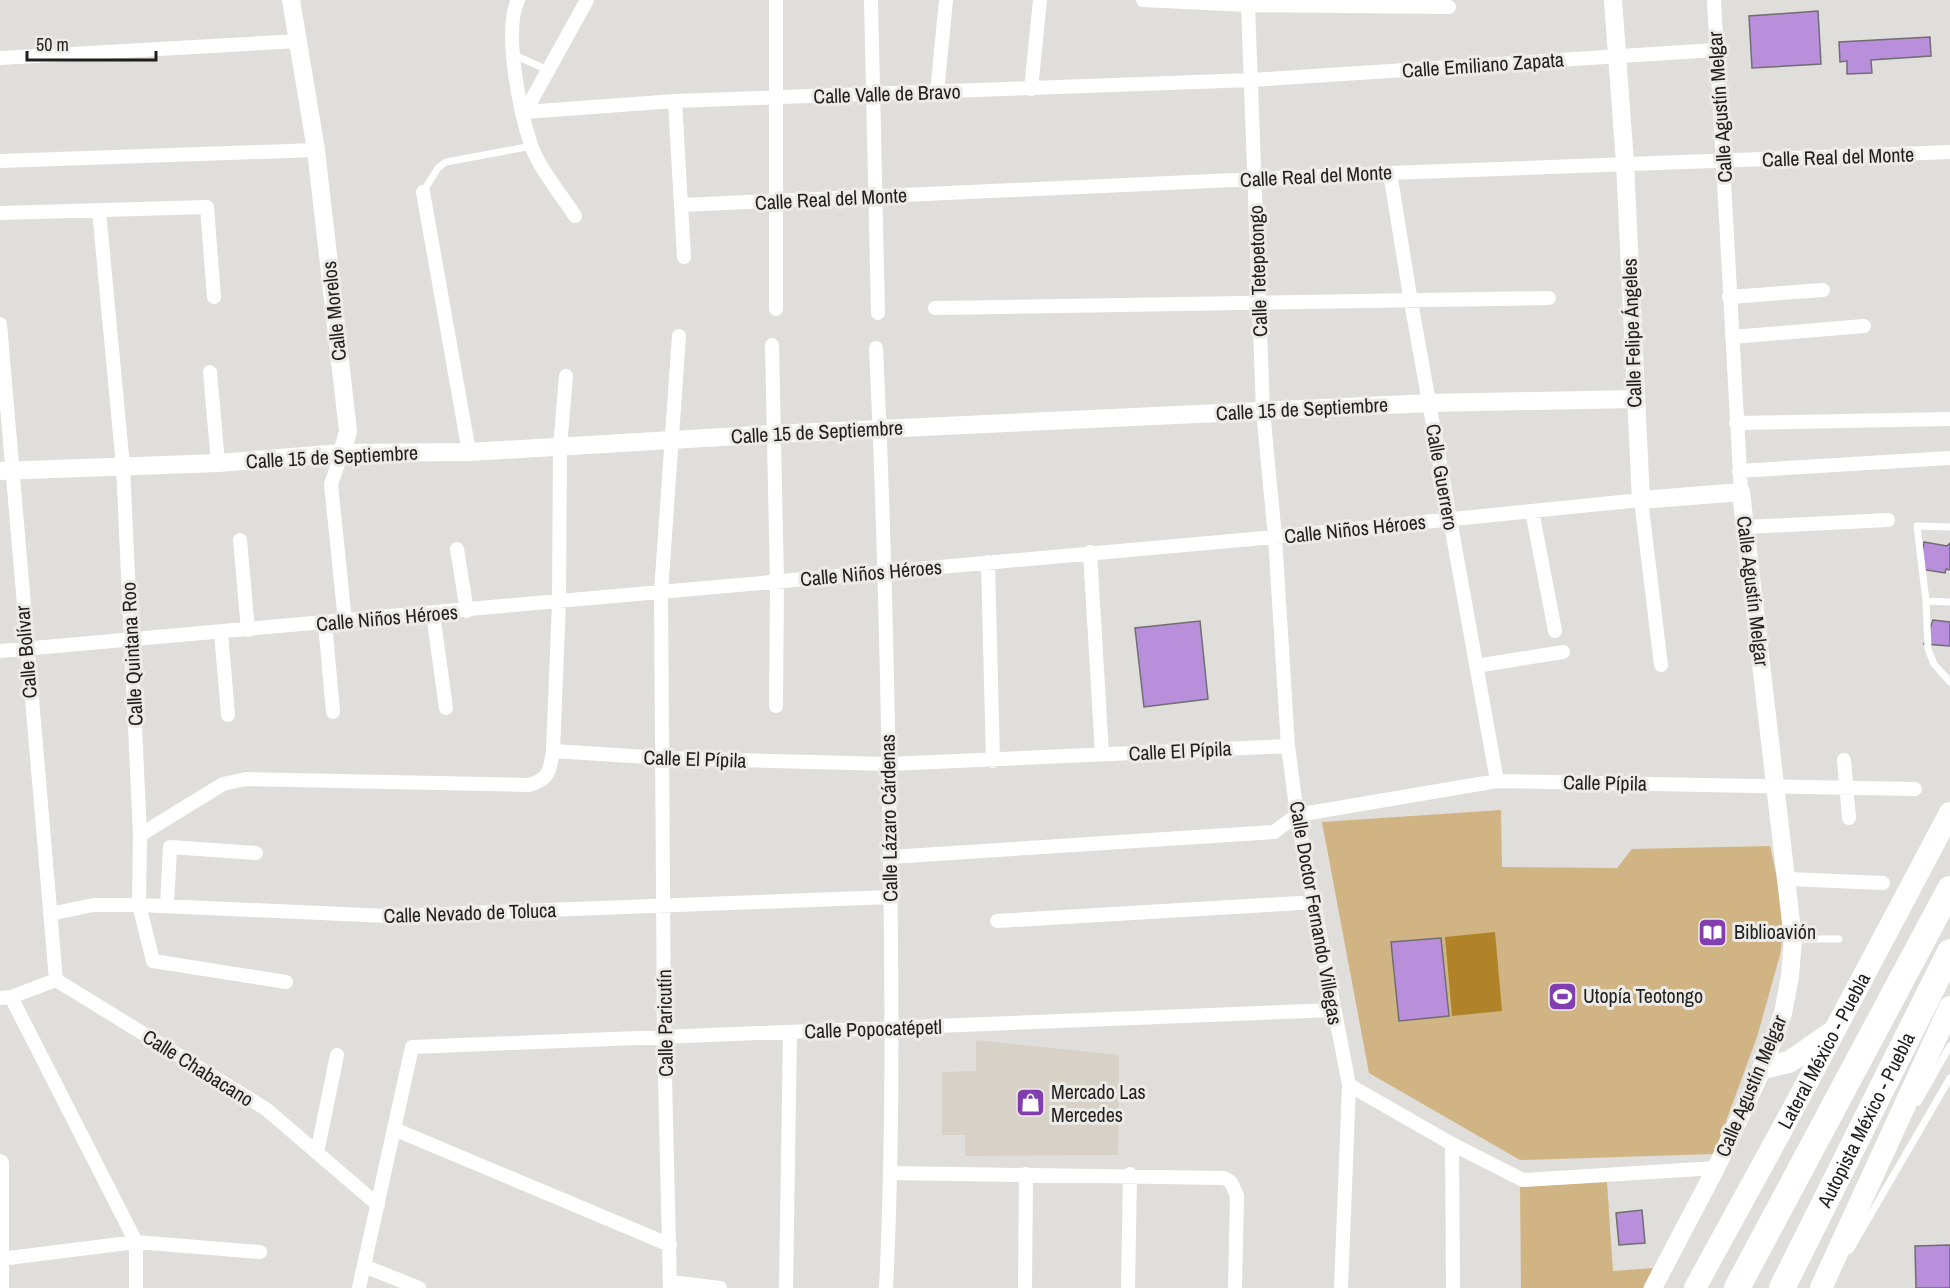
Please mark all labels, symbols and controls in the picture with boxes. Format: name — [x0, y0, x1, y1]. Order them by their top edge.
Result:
scale bar — [27, 24, 156, 62]
street label: Calle Agustín Melgar — [1701, 30, 1738, 183]
text: 50 m — [36, 32, 69, 57]
street label: Calle Emiliano Zapata — [1401, 45, 1565, 84]
street label: Calle Valle de Bravo — [813, 77, 961, 110]
street label: Calle Real del Monte — [1761, 140, 1915, 173]
street label: Calle Real del Monte — [1239, 158, 1393, 193]
street label: Calle Real del Monte — [754, 181, 908, 216]
street label: Calle Tetepetongo — [1242, 205, 1273, 337]
street label: Calle Felipe Ángeles — [1615, 258, 1648, 408]
street label: Calle Morelos — [315, 260, 352, 362]
street label: Calle 15 de Septiembre — [1215, 391, 1389, 426]
street label: Calle 15 de Septiembre — [730, 414, 904, 449]
street label: Calle Guerrero — [1420, 422, 1465, 532]
street label: Calle 15 de Septiembre — [245, 439, 419, 474]
street label: Calle Niños Héroes — [1283, 508, 1427, 549]
street label: Calle Agustín Melgar — [1731, 514, 1776, 668]
street label: Calle Niños Héroes — [799, 553, 943, 592]
street label: Calle Quintana Roo — [114, 581, 149, 727]
street label: Calle Niños Héroes — [315, 598, 459, 637]
street label: Calle Bolívar — [8, 604, 43, 700]
street label: Calle Lázaro Cárdenas — [874, 734, 903, 902]
street label: Calle El Pípila — [1128, 734, 1232, 767]
street label: Calle El Pípila — [643, 743, 747, 774]
street label: Calle Pípila — [1563, 768, 1647, 797]
street label: Calle Doctor Fernando Villegas — [1284, 799, 1349, 1027]
street label: Calle Nevado de Toluca — [383, 896, 557, 929]
library icon: Biblioavión — [1697, 916, 1729, 948]
place label: Biblioavión — [1734, 918, 1816, 945]
street label: Lateral México - Puebla — [1771, 968, 1876, 1133]
street label: Calle Paricutín — [650, 969, 679, 1077]
sports icon: Utopía Teotongo — [1546, 980, 1578, 1012]
place label: Utopía Teotongo — [1583, 982, 1703, 1009]
street label: Calle Agustín Melgar — [1709, 1010, 1793, 1161]
street label: Calle Popocatépetl — [804, 1013, 942, 1044]
street label: Calle Chabacano — [138, 1023, 259, 1112]
street label: Autopista México - Puebla — [1810, 1028, 1921, 1213]
place label: Mercado Las Mercedes — [1051, 1078, 1146, 1128]
shop icon: Mercado Las Mercedes — [1014, 1087, 1046, 1119]

